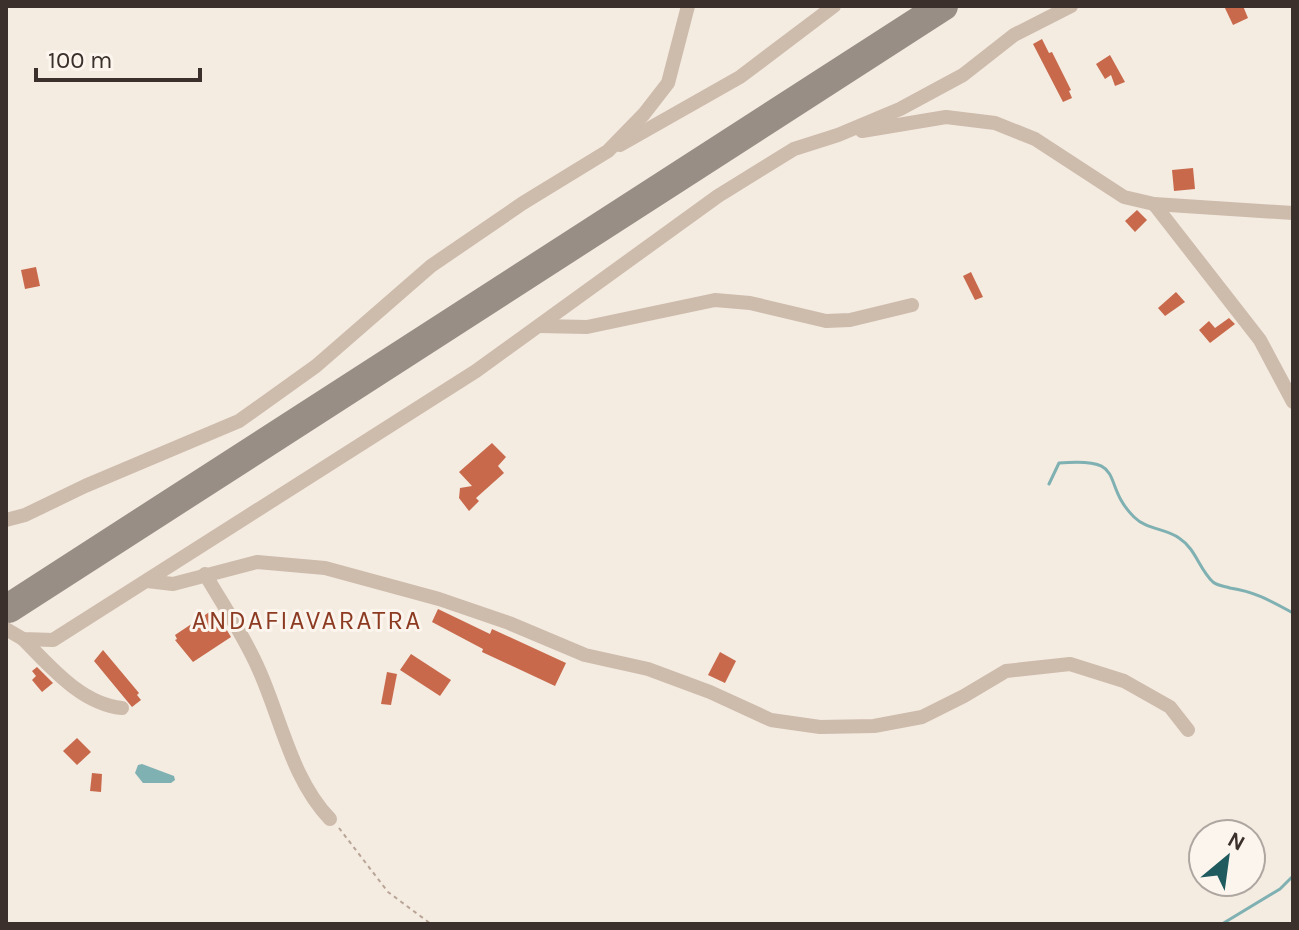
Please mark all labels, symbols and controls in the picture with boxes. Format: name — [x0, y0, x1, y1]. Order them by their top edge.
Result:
scale bar — [36, 32, 200, 82]
text: 100 m — [48, 46, 113, 74]
district label: ANDAFIAVARATRA — [192, 605, 422, 636]
north arrow — [1187, 818, 1267, 898]
text: N — [1223, 826, 1249, 857]

